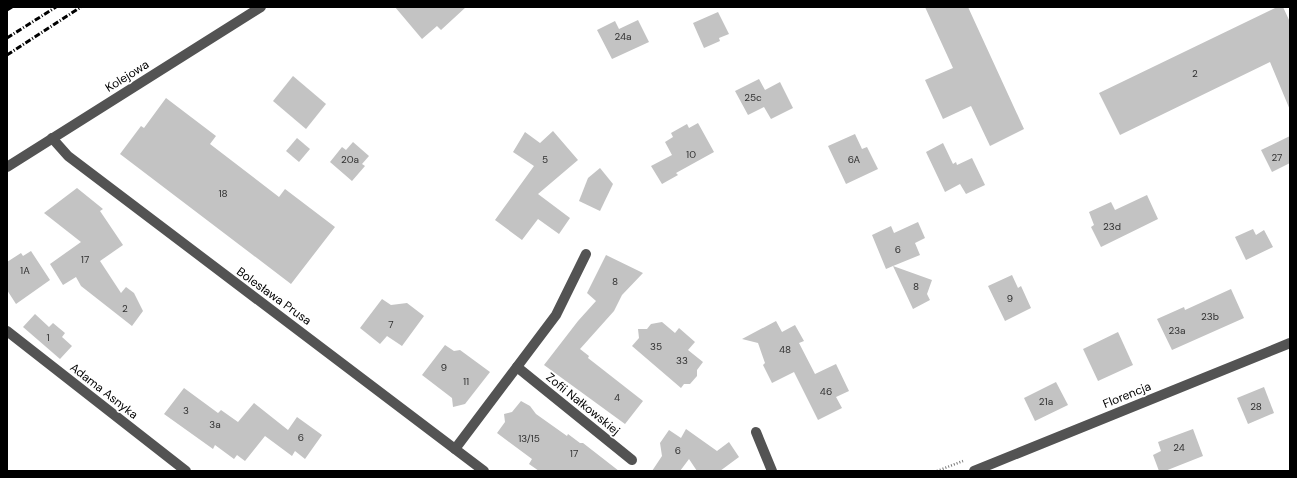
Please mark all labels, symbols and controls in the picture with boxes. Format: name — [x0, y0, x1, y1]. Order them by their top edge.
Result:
house number: 24a — [614, 30, 632, 43]
street label: Kolejowa — [102, 56, 152, 96]
house number: 2 — [1192, 67, 1198, 80]
house number: 25c — [744, 91, 762, 104]
house number: 10 — [686, 148, 696, 161]
house number: 27 — [1272, 151, 1282, 164]
house number: 20a — [341, 153, 359, 166]
house number: 5 — [542, 153, 548, 166]
house number: 6A — [848, 153, 861, 166]
house number: 18 — [218, 187, 228, 200]
house number: 23d — [1103, 220, 1121, 233]
house number: 6 — [895, 243, 901, 256]
house number: 17 — [81, 253, 89, 266]
street label: Bolesława Prusa — [233, 263, 315, 329]
house number: 1A — [20, 264, 30, 277]
house number: 8 — [612, 275, 618, 288]
house number: 8 — [913, 280, 919, 293]
house number: 9 — [1007, 292, 1013, 305]
house number: 2 — [122, 302, 128, 315]
house number: 23b — [1201, 310, 1219, 323]
house number: 7 — [388, 318, 394, 331]
house number: 23a — [1168, 324, 1186, 337]
house number: 1 — [46, 331, 50, 344]
house number: 35 — [650, 340, 662, 353]
house number: 48 — [779, 343, 791, 356]
house number: 33 — [676, 354, 688, 367]
street label: Adama Asnyka — [67, 359, 141, 423]
house number: 9 — [441, 361, 447, 374]
street label: Zofii Nałkowskiej — [543, 369, 623, 439]
house number: 11 — [463, 375, 469, 388]
street label: Florencja — [1101, 378, 1153, 412]
house number: 46 — [820, 385, 832, 398]
house number: 4 — [614, 391, 620, 404]
house number: 21a — [1039, 395, 1053, 408]
house number: 28 — [1250, 400, 1262, 413]
house number: 3 — [183, 404, 189, 417]
house number: 3a — [209, 418, 221, 431]
house number: 6 — [298, 431, 304, 444]
house number: 13/15 — [518, 432, 540, 445]
house number: 24 — [1173, 441, 1185, 454]
house number: 6 — [675, 444, 681, 457]
house number: 17 — [570, 447, 578, 460]

